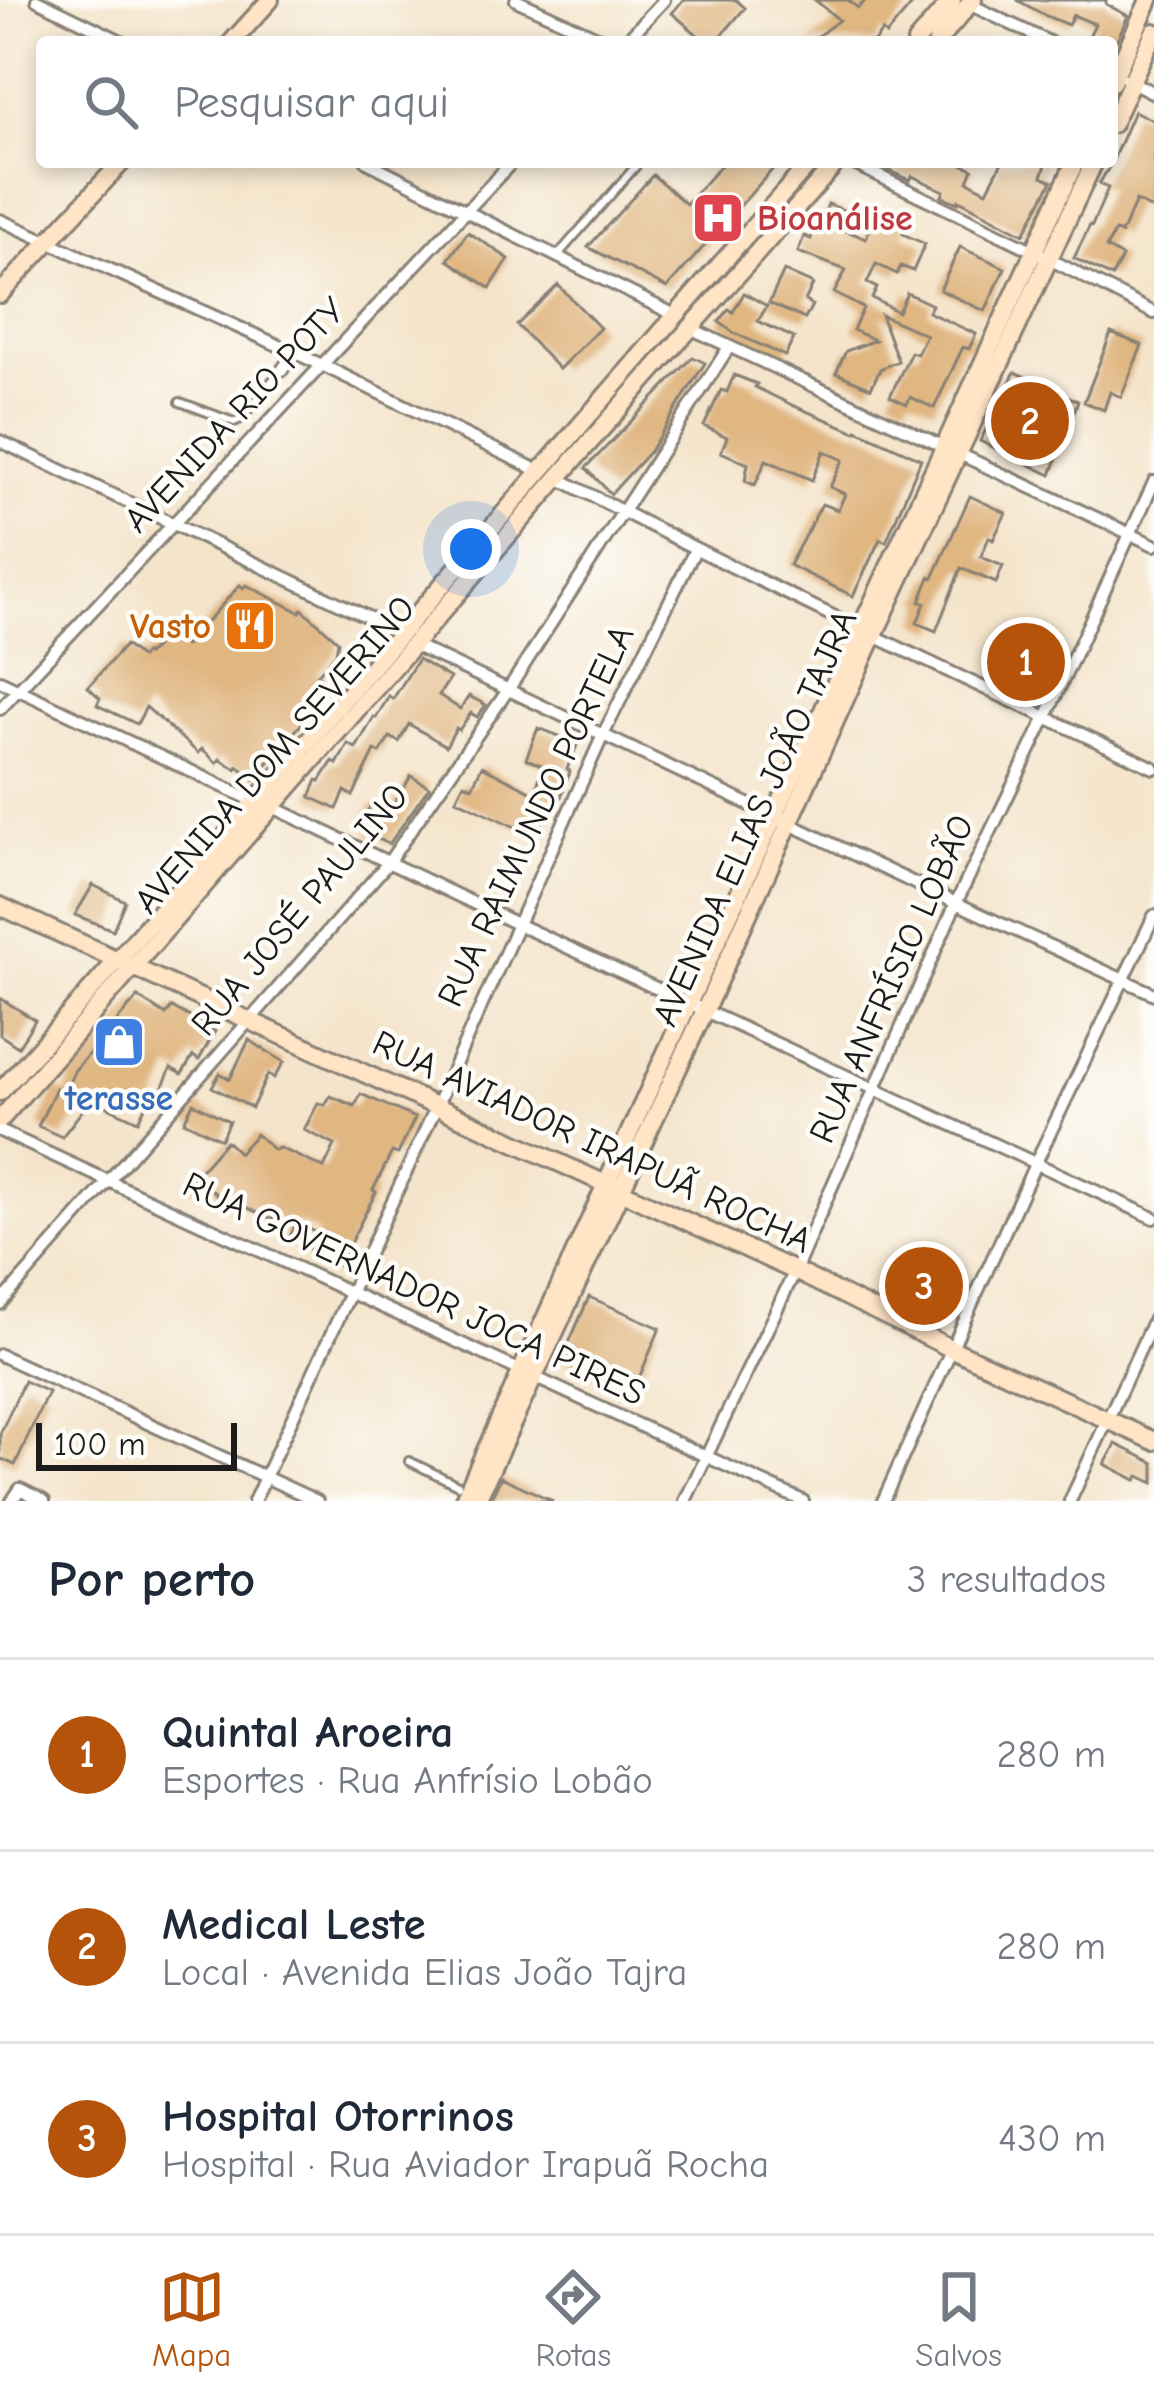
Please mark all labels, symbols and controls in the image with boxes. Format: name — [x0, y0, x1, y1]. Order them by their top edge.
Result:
search box — [36, 36, 1118, 168]
icon: search — [78, 69, 144, 135]
text: Pesquisar aqui — [174, 76, 449, 128]
hospital icon: Bioanálise — [690, 190, 746, 246]
place label: Bioanálise — [757, 198, 913, 239]
street label: AVENIDA RIO POTY — [116, 289, 354, 541]
pin: 2 — [991, 376, 1069, 466]
your location — [441, 519, 501, 579]
street label: AVENIDA DOM SEVERINO — [126, 588, 424, 922]
restaurant icon: Vasto — [222, 598, 278, 654]
street label: AVENIDA ELIAS JOÃO TAJRA — [644, 604, 866, 1032]
place label: Vasto — [130, 606, 211, 647]
pin: 1 — [987, 617, 1065, 707]
street label: RUA RAIMUNDO PORTELA — [430, 619, 642, 1013]
street label: RUA JOSÉ PAULINO — [182, 775, 417, 1044]
street label: RUA ANFRÍSIO LOBÃO — [800, 809, 983, 1149]
shop icon: terasse — [91, 1014, 147, 1070]
street label: RUA AVIADOR IRAPUÃ ROCHA — [366, 1022, 818, 1262]
place label: terasse — [64, 1078, 173, 1119]
street label: RUA GOVERNADOR JOCA PIRES — [176, 1164, 652, 1414]
pin: 3 — [885, 1241, 963, 1331]
scale bar — [36, 1417, 237, 1470]
text: 100 m — [54, 1425, 146, 1463]
text: Por perto — [48, 1550, 255, 1609]
text: 3 resultados — [907, 1557, 1106, 1602]
text: Quintal Aroeira — [162, 1706, 453, 1758]
text: 1 — [79, 1732, 95, 1777]
text: 280 m — [996, 1732, 1106, 1777]
text: Esportes · Rua Anfrísio Lobão — [162, 1758, 653, 1803]
text: Medical Leste — [162, 1898, 426, 1950]
text: 2 — [77, 1924, 97, 1969]
text: 280 m — [996, 1924, 1106, 1969]
text: Local · Avenida Elias João Tajra — [162, 1950, 687, 1995]
text: Hospital Otorrinos — [162, 2090, 514, 2142]
text: 3 — [77, 2116, 97, 2161]
text: 430 m — [998, 2116, 1106, 2161]
text: Hospital · Rua Aviador Irapuã Rocha — [162, 2142, 769, 2187]
tab: Mapa — [152, 2264, 231, 2374]
tab: Rotas — [535, 2264, 611, 2374]
tab: Salvos — [915, 2264, 1002, 2374]

